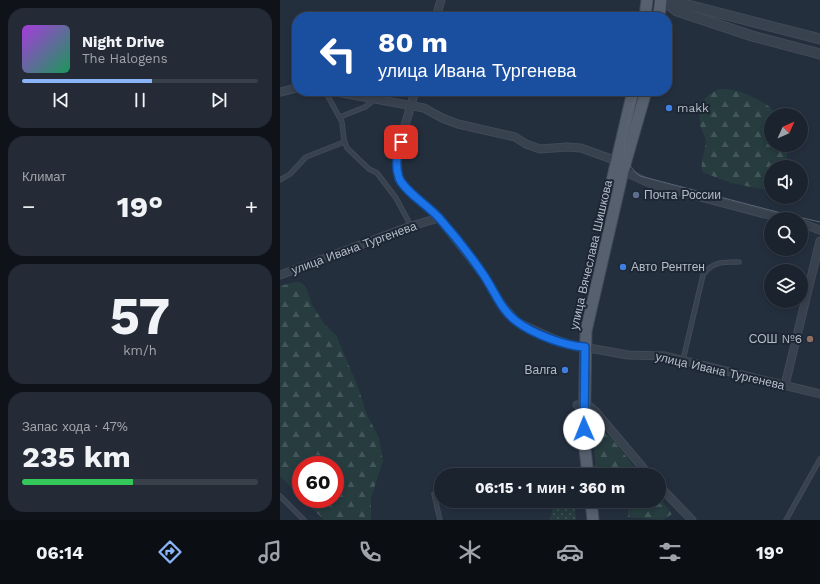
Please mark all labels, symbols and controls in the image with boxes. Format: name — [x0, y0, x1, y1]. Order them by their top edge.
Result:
text: 80 m — [378, 26, 448, 59]
icon: left — [312, 28, 364, 80]
text: Night Drive — [82, 33, 165, 51]
text: The Halogens — [82, 51, 168, 66]
text: улица Ивана Тургенева — [378, 60, 576, 81]
icon: previous — [50, 89, 72, 111]
icon: pause — [129, 89, 151, 111]
icon: next — [208, 89, 230, 111]
place label: makk — [677, 101, 709, 115]
marker: makk — [664, 103, 674, 113]
north arrow — [764, 108, 808, 152]
map controls — [764, 108, 808, 308]
pin — [384, 125, 418, 159]
icon: arrive — [390, 131, 412, 153]
button: sound — [764, 160, 808, 204]
text: Климат — [22, 169, 66, 184]
street label: улица Вячеслава Шишкова — [567, 178, 615, 331]
place label: Почта России — [644, 188, 721, 202]
text: 19° — [117, 189, 163, 224]
marker: Почта России — [631, 190, 641, 200]
text: − — [22, 194, 35, 219]
text: + — [245, 194, 258, 219]
button: search — [764, 212, 808, 256]
street label: улица Ивана Тургенева — [289, 219, 419, 277]
place label: Авто Рентген — [631, 260, 705, 274]
marker: Авто Рентген — [618, 262, 628, 272]
button: layers — [764, 264, 808, 308]
text: 57 — [110, 286, 170, 347]
place label: СОШ №6 — [749, 332, 802, 346]
marker: СОШ №6 — [805, 334, 815, 344]
text: km/h — [123, 343, 157, 358]
street label: улица Ивана Тургенева — [654, 349, 786, 393]
place label: Валга — [525, 363, 557, 377]
marker: Валга — [560, 365, 570, 375]
position arrow — [563, 408, 605, 450]
text: Запас хода · 47% — [22, 419, 128, 434]
text: 235 km — [22, 439, 131, 474]
speed limit sign: 60 — [292, 456, 344, 508]
text: 06:15 · 1 мин · 360 m — [475, 479, 625, 497]
icon: directions — [156, 538, 184, 566]
icon: music — [256, 538, 284, 566]
icon: phone — [356, 538, 384, 566]
icon: climate — [456, 538, 484, 566]
icon: car — [556, 538, 584, 566]
icon: filters — [656, 538, 684, 566]
text: 06:14 — [36, 542, 84, 563]
text: 19° — [756, 542, 784, 563]

